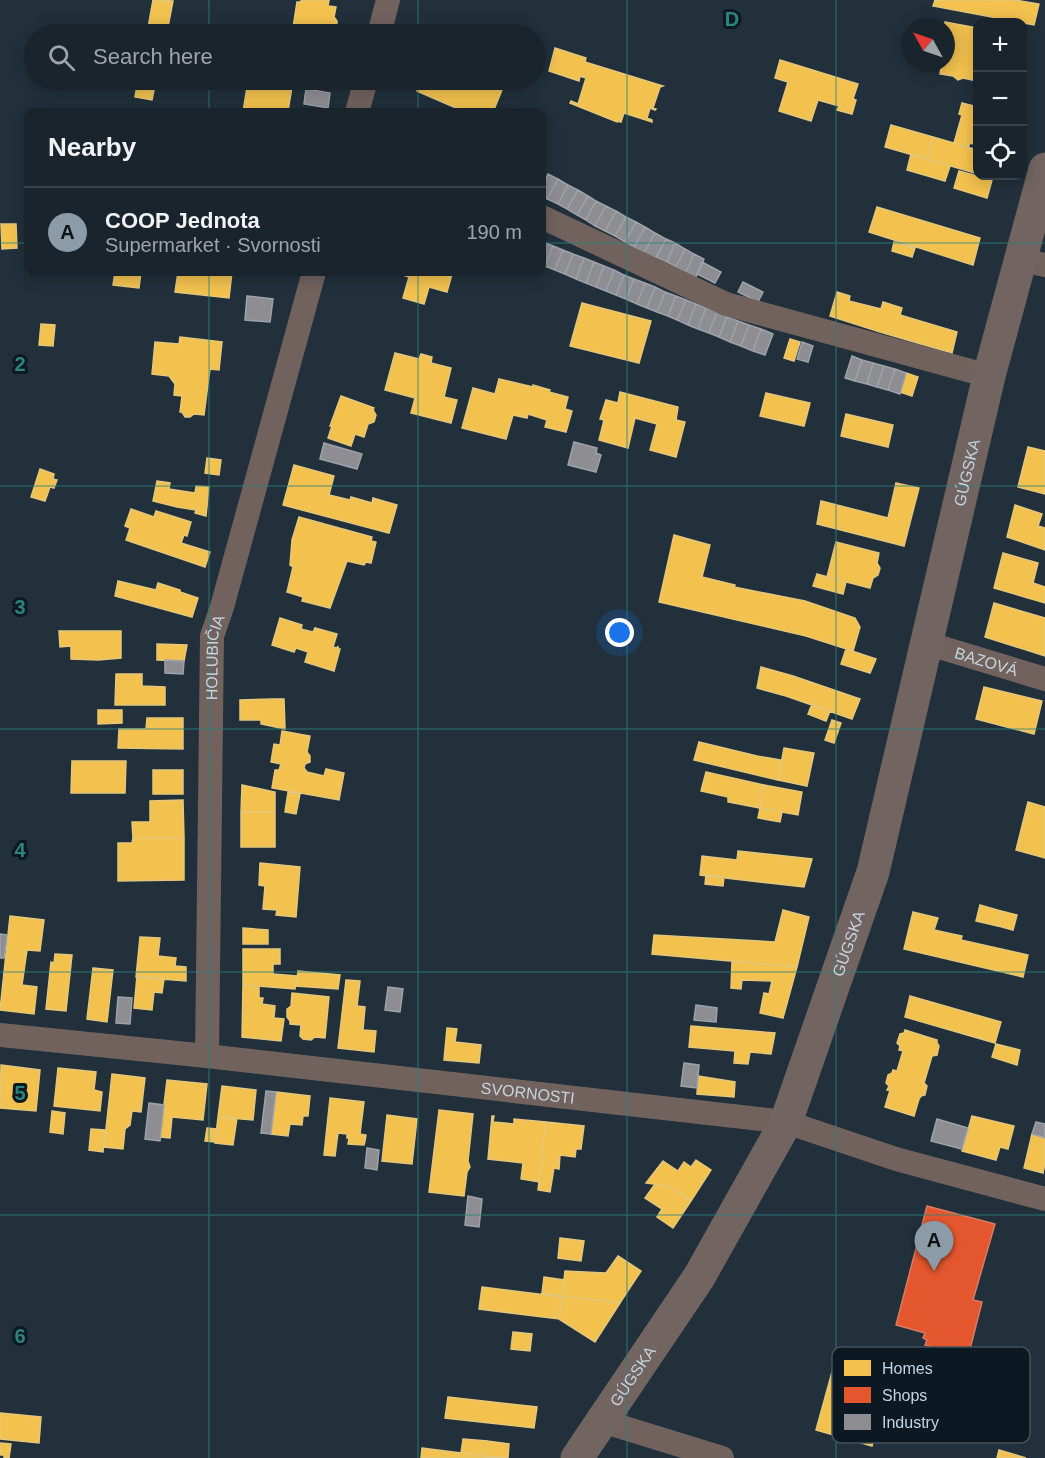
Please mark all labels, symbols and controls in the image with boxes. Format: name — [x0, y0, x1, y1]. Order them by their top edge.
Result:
text: D — [725, 8, 739, 30]
north arrow — [901, 18, 955, 72]
map controls — [973, 18, 1027, 180]
button: + — [973, 18, 1027, 72]
search box — [24, 24, 546, 90]
icon: search — [45, 41, 78, 74]
text: Search here — [93, 44, 213, 69]
button: − — [973, 72, 1027, 126]
button: locate — [973, 126, 1027, 180]
text: Nearby — [48, 132, 136, 162]
text: COOP Jednota — [105, 208, 260, 233]
text: A — [60, 221, 75, 243]
text: 190 m — [466, 221, 522, 243]
text: Supermarket · Svornosti — [105, 234, 321, 256]
text: 2 — [14, 353, 26, 375]
street label: GÚGSKA — [950, 437, 983, 508]
text: 3 — [14, 596, 26, 618]
street label: HOLUBIČIA — [202, 612, 227, 700]
your location — [605, 618, 634, 647]
street label: BAZOVÁ — [953, 644, 1020, 679]
text: 4 — [14, 839, 26, 861]
street label: GÚGSKA — [829, 908, 868, 979]
street label: SVORNOSTI — [480, 1079, 576, 1106]
text: 5 — [14, 1082, 26, 1104]
pin: A — [914, 1222, 954, 1271]
text: 6 — [14, 1325, 26, 1347]
street label: GÚGSKA — [606, 1342, 659, 1409]
legend — [832, 1347, 1030, 1443]
text: Homes — [882, 1360, 933, 1377]
text: Shops — [882, 1387, 927, 1404]
text: Industry — [882, 1414, 939, 1431]

